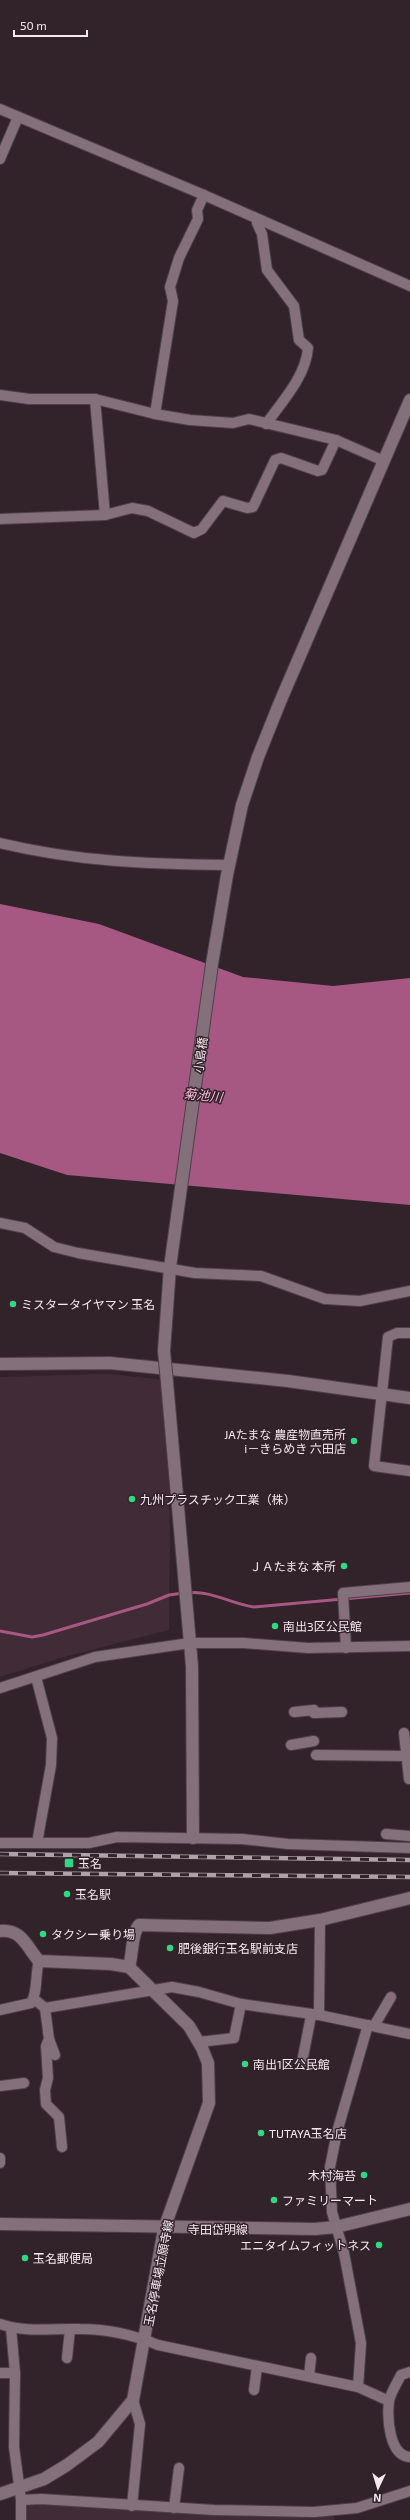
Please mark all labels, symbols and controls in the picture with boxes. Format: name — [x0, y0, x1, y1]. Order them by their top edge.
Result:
scale bar — [14, 12, 87, 38]
text: 50 m — [20, 18, 47, 32]
street label: 小島橋 — [191, 1036, 209, 1074]
water label: 菊池川 — [183, 1085, 225, 1105]
place label: ミスタータイヤマン 玉名 — [21, 1297, 155, 1311]
marker: ミスタータイヤマン 玉名 — [8, 1299, 18, 1309]
place label: JAたまな 農産物直売所 i－きらめき 六田店 — [224, 1427, 346, 1455]
marker: JAたまな 農産物直売所 i－きらめき 六田店 — [349, 1436, 359, 1446]
place label: 九州プラスチック工業（株） — [140, 1492, 296, 1506]
marker: 九州プラスチック工業（株） — [127, 1494, 137, 1504]
place label: ＪＡたまな 本所 — [250, 1559, 336, 1573]
marker: ＪＡたまな 本所 — [339, 1561, 349, 1571]
place label: 南出3区公民館 — [283, 1619, 362, 1633]
marker: 南出3区公民館 — [270, 1621, 280, 1631]
place label: 玉名 — [78, 1856, 102, 1870]
marker: 玉名 — [63, 1857, 75, 1869]
place label: 玉名駅 — [75, 1887, 111, 1901]
marker: 玉名駅 — [62, 1889, 72, 1899]
place label: タクシー乗り場 — [51, 1927, 135, 1941]
marker: タクシー乗り場 — [38, 1929, 48, 1939]
place label: 肥後銀行玉名駅前支店 — [178, 1941, 298, 1955]
marker: 肥後銀行玉名駅前支店 — [165, 1943, 175, 1953]
place label: 南出1区公民館 — [253, 2057, 330, 2071]
marker: 南出1区公民館 — [240, 2059, 250, 2069]
place label: TUTAYA玉名店 — [269, 2126, 347, 2140]
marker: TUTAYA玉名店 — [256, 2128, 266, 2138]
place label: 木村海苔 — [308, 2168, 356, 2182]
marker: 木村海苔 — [359, 2170, 369, 2180]
place label: ファミリーマート — [282, 2193, 378, 2207]
marker: ファミリーマート — [269, 2195, 279, 2205]
street label: 玉名停車場立願寺線 — [141, 2219, 175, 2327]
street label: 寺田岱明線 — [188, 2222, 248, 2236]
place label: エニタイムフィットネス — [240, 2238, 371, 2252]
marker: エニタイムフィットネス — [374, 2240, 384, 2250]
place label: 玉名郵便局 — [33, 2251, 93, 2265]
marker: 玉名郵便局 — [20, 2253, 30, 2263]
north arrow — [358, 2468, 398, 2508]
text: N — [373, 2492, 382, 2505]

